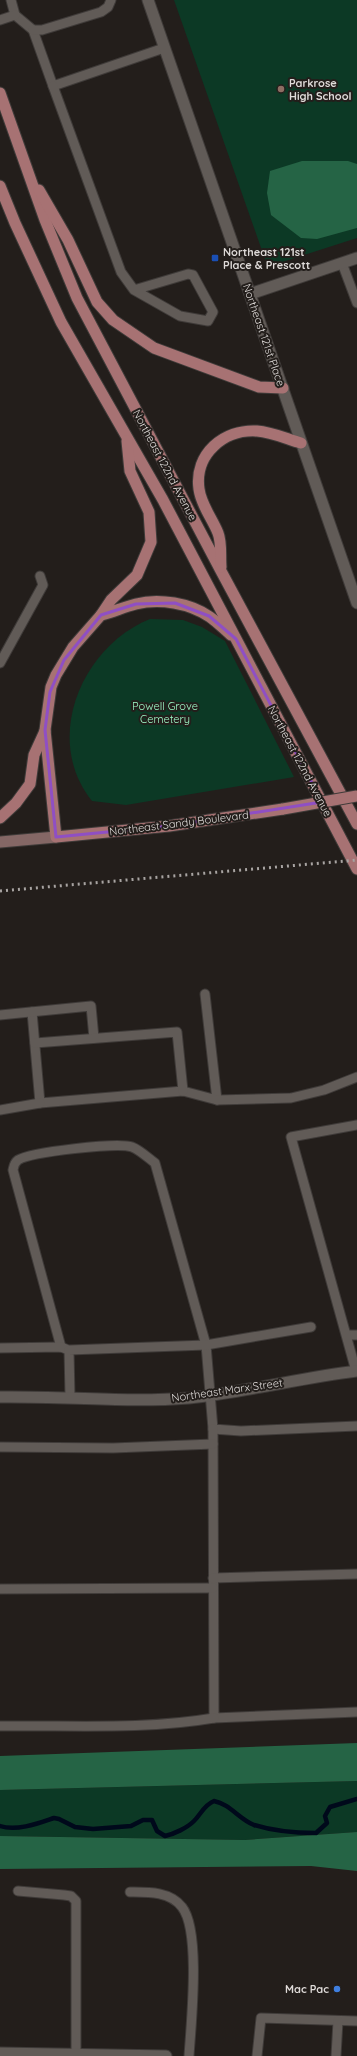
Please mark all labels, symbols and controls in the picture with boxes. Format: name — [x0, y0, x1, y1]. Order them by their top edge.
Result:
place label: Parkrose High School — [289, 76, 352, 103]
marker: Parkrose High School — [276, 84, 286, 94]
place label: Northeast 121st Place & Prescott — [223, 245, 310, 272]
marker: Northeast 121st Place & Prescott — [210, 253, 220, 263]
street label: Northeast 121st Place — [240, 282, 288, 388]
street label: Northeast 122nd Avenue — [130, 407, 200, 523]
park label: Powell Grove Cemetery — [132, 699, 198, 726]
street label: Northeast 122nd Avenue — [265, 703, 335, 819]
street label: Northeast Sandy Boulevard — [108, 807, 250, 839]
street label: Northeast Marx Street — [171, 1375, 284, 1405]
place label: Mac Pac — [285, 1982, 329, 1996]
marker: Mac Pac — [332, 1984, 342, 1994]

